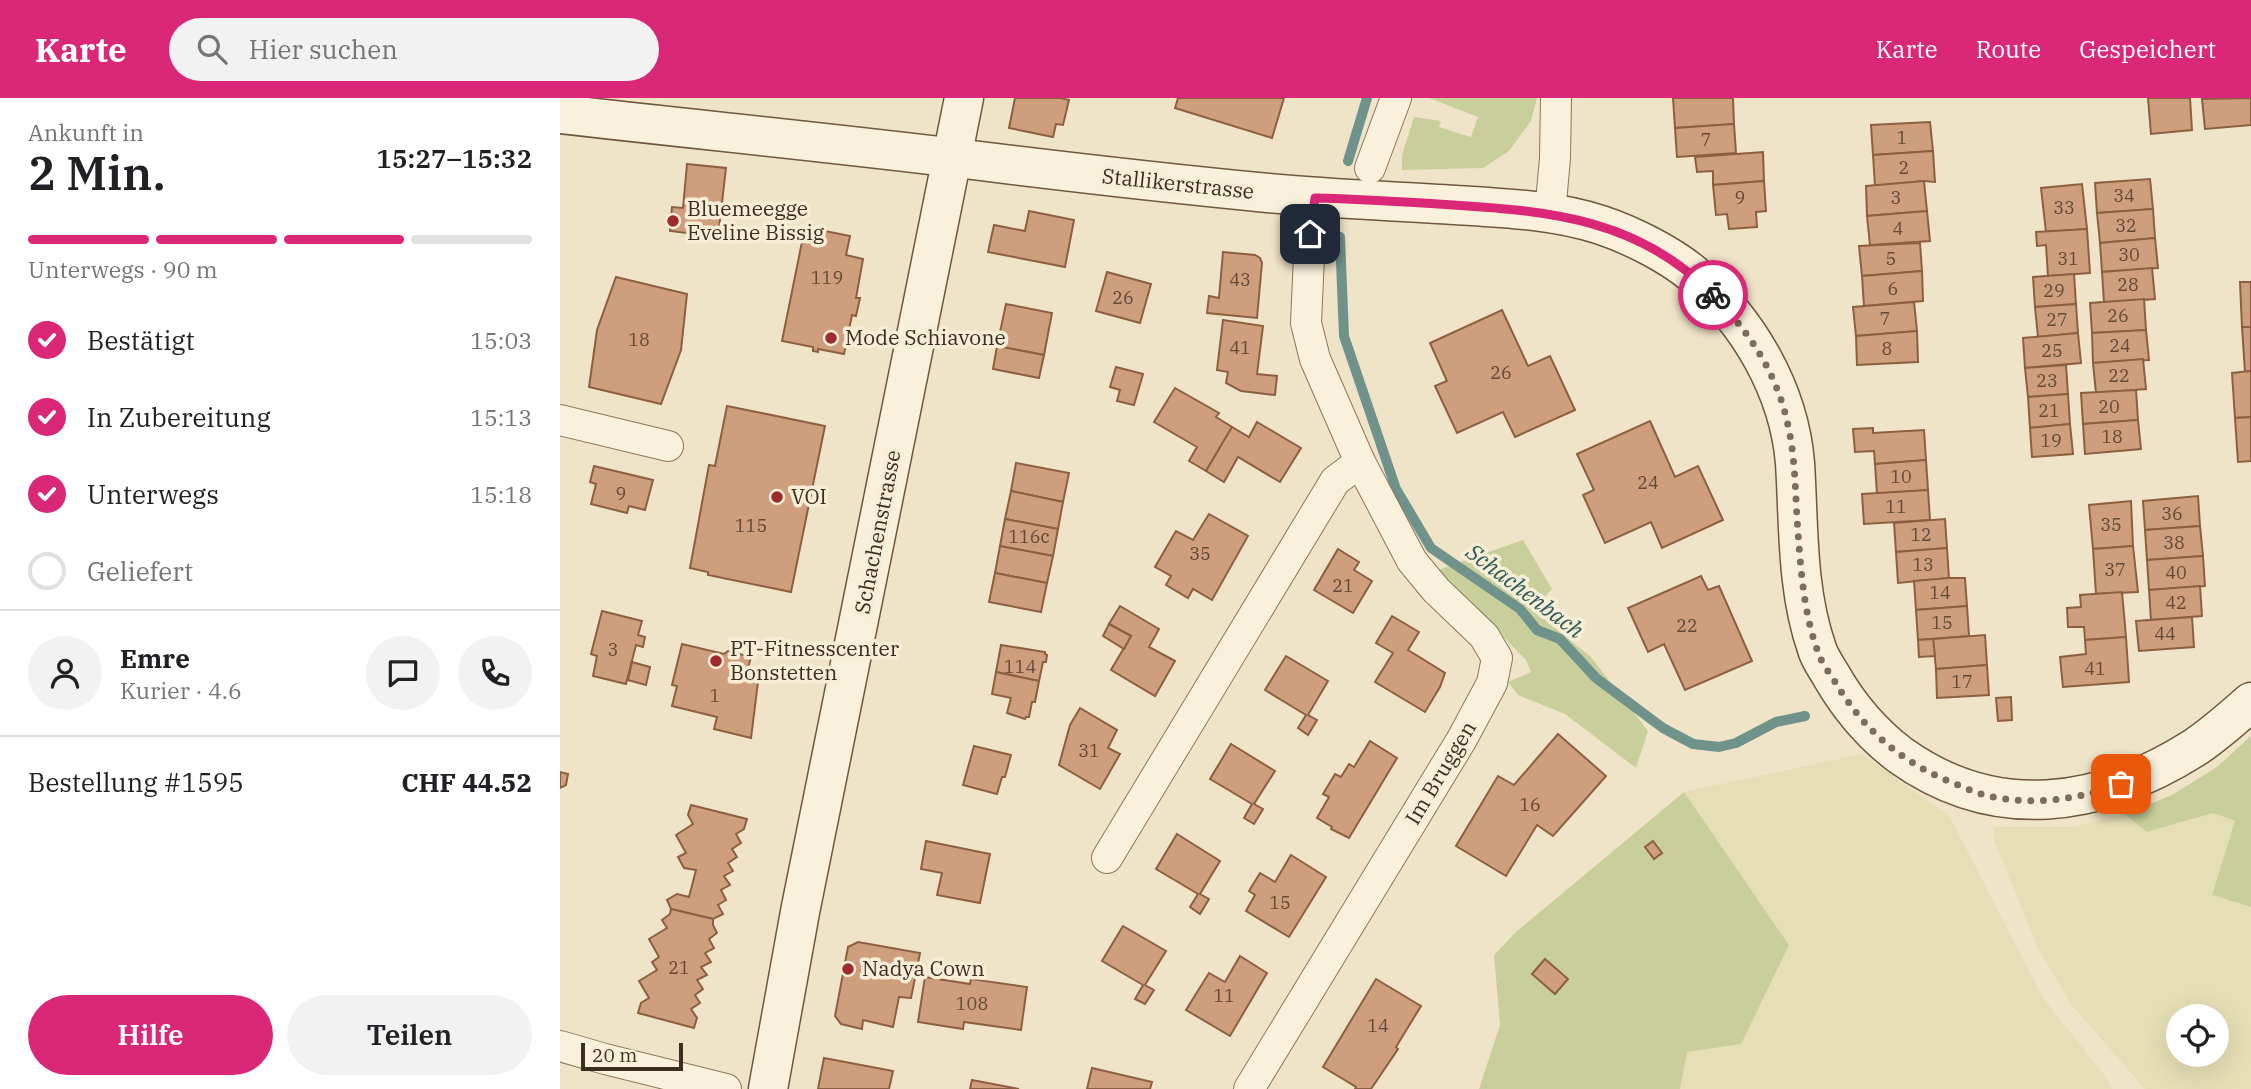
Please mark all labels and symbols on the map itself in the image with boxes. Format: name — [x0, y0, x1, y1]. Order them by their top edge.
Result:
house number: 1 — [1897, 126, 1907, 149]
house number: 7 — [1701, 128, 1711, 151]
house number: 2 — [1899, 156, 1909, 179]
street label: Stallikerstrasse — [1101, 161, 1256, 205]
house number: 34 — [2113, 184, 2135, 207]
house number: 9 — [1735, 186, 1745, 209]
house number: 3 — [1891, 186, 1901, 209]
place label: Bluemeegge Eveline Bissig — [687, 194, 825, 246]
house number: 33 — [2053, 196, 2075, 219]
pin — [1280, 204, 1340, 264]
marker: Bluemeegge Eveline Bissig — [665, 213, 681, 229]
house number: 32 — [2115, 214, 2137, 237]
house number: 4 — [1893, 217, 1903, 240]
house number: 30 — [2118, 243, 2140, 266]
house number: 5 — [1886, 247, 1896, 270]
house number: 31 — [2057, 247, 2079, 270]
courier — [1678, 260, 1748, 330]
house number: 119 — [811, 266, 843, 289]
house number: 43 — [1229, 268, 1251, 291]
house number: 28 — [2117, 273, 2139, 296]
house number: 6 — [1888, 277, 1898, 300]
house number: 29 — [2043, 279, 2065, 302]
house number: 26 — [1112, 286, 1134, 309]
house number: 26 — [2107, 304, 2129, 327]
house number: 7 — [1880, 307, 1890, 330]
house number: 27 — [2046, 308, 2068, 331]
place label: Mode Schiavone — [845, 323, 1006, 351]
house number: 18 — [628, 328, 650, 351]
marker: Mode Schiavone — [823, 330, 839, 346]
house number: 24 — [2109, 334, 2131, 357]
house number: 41 — [1229, 336, 1251, 359]
house number: 8 — [1882, 337, 1892, 360]
house number: 25 — [2041, 339, 2063, 362]
house number: 26 — [1490, 361, 1512, 384]
house number: 22 — [2108, 364, 2130, 387]
house number: 23 — [2036, 369, 2058, 392]
house number: 20 — [2098, 395, 2120, 418]
house number: 21 — [2038, 399, 2060, 422]
house number: 18 — [2101, 425, 2123, 448]
house number: 19 — [2040, 429, 2062, 452]
street label: Schachenstrasse — [847, 448, 907, 616]
house number: 10 — [1890, 465, 1912, 488]
house number: 24 — [1637, 471, 1659, 494]
house number: 9 — [616, 482, 626, 505]
place label: VOI — [791, 482, 827, 510]
marker: VOI — [769, 489, 785, 505]
house number: 11 — [1885, 495, 1907, 518]
house number: 36 — [2161, 502, 2183, 525]
house number: 35 — [2100, 513, 2122, 536]
house number: 115 — [735, 514, 767, 537]
house number: 12 — [1910, 523, 1932, 546]
house number: 116c — [1008, 525, 1050, 548]
house number: 38 — [2163, 531, 2185, 554]
water label: Schachenbach — [1460, 535, 1591, 645]
house number: 35 — [1189, 542, 1211, 565]
house number: 13 — [1912, 553, 1934, 576]
house number: 37 — [2104, 558, 2126, 581]
house number: 40 — [2165, 561, 2187, 584]
house number: 21 — [1332, 574, 1354, 597]
house number: 14 — [1929, 581, 1951, 604]
house number: 42 — [2165, 591, 2187, 614]
house number: 15 — [1931, 611, 1953, 634]
house number: 22 — [1676, 614, 1698, 637]
house number: 44 — [2154, 622, 2176, 645]
place label: PT-Fitnesscenter Bonstetten — [730, 634, 900, 686]
house number: 3 — [608, 638, 618, 661]
marker: PT-Fitnesscenter Bonstetten — [708, 653, 724, 669]
house number: 114 — [1004, 655, 1036, 678]
house number: 41 — [2084, 657, 2106, 680]
house number: 17 — [1951, 670, 1973, 693]
house number: 1 — [710, 684, 720, 707]
street label: Im Bruggen — [1398, 715, 1482, 830]
house number: 31 — [1078, 739, 1100, 762]
pin — [2091, 754, 2151, 814]
house number: 16 — [1519, 793, 1541, 816]
house number: 15 — [1269, 891, 1291, 914]
place label: Nadya Cown — [862, 954, 985, 982]
house number: 21 — [668, 956, 690, 979]
marker: Nadya Cown — [840, 961, 856, 977]
house number: 11 — [1213, 984, 1235, 1007]
house number: 108 — [956, 992, 988, 1015]
house number: 14 — [1367, 1014, 1389, 1037]
scale bar — [581, 1040, 682, 1072]

